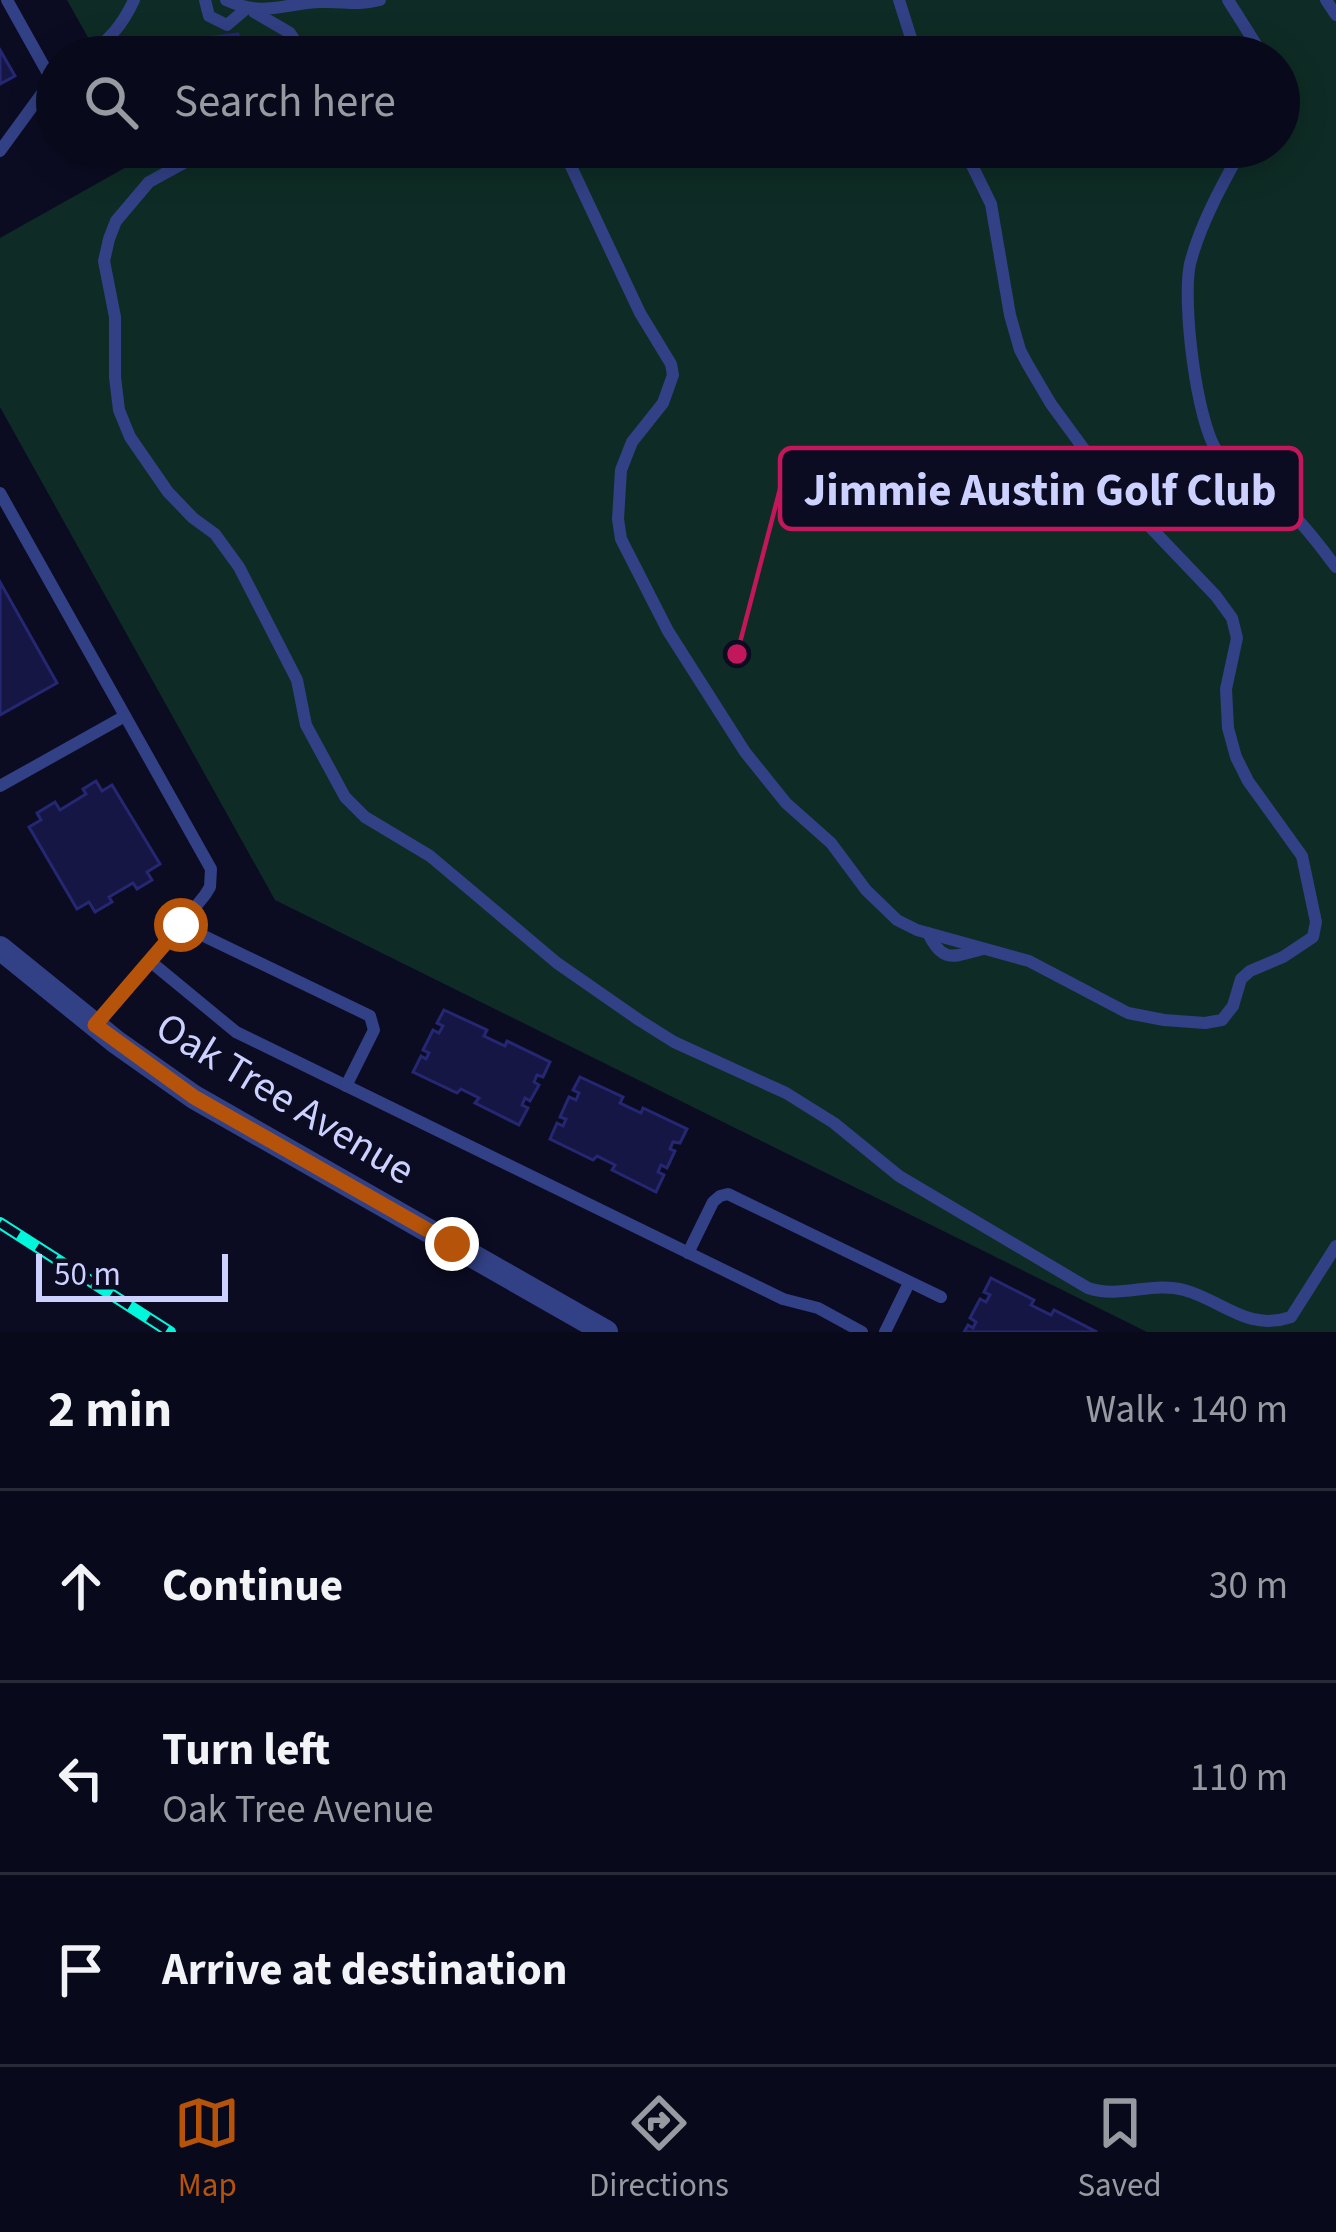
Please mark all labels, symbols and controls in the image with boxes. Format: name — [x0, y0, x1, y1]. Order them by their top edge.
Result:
search box — [36, 36, 1300, 168]
icon: search — [78, 69, 144, 135]
text: Search here — [174, 70, 396, 134]
callout: Jimmie Austin Golf Club — [780, 448, 1301, 529]
text: Jimmie Austin Golf Club — [803, 459, 1277, 523]
route start — [154, 898, 208, 952]
street label: Oak Tree Avenue — [144, 998, 426, 1200]
route end — [425, 1217, 479, 1271]
scale bar — [36, 1248, 228, 1301]
text: 50 m — [54, 1251, 121, 1298]
text: 2 min — [48, 1374, 172, 1446]
text: Walk · 140 m — [1085, 1382, 1288, 1438]
icon: ahead — [48, 1553, 114, 1619]
text: Continue — [162, 1554, 343, 1618]
text: 30 m — [1209, 1558, 1288, 1614]
text: Turn left — [162, 1718, 330, 1782]
icon: left — [48, 1745, 114, 1811]
text: 110 m — [1190, 1750, 1288, 1806]
text: Oak Tree Avenue — [162, 1782, 434, 1838]
icon: arrive — [48, 1937, 114, 2003]
text: Arrive at destination — [162, 1938, 567, 2002]
tab: Map — [174, 2090, 240, 2209]
tab: Directions — [589, 2090, 729, 2209]
tab: Saved — [1077, 2090, 1162, 2209]

